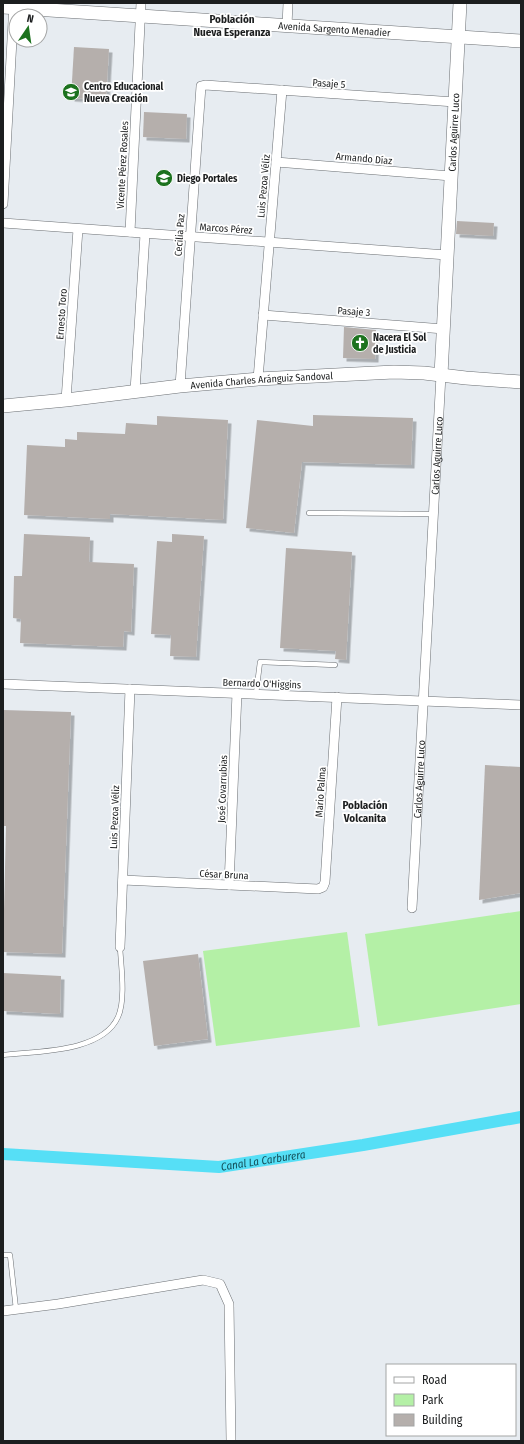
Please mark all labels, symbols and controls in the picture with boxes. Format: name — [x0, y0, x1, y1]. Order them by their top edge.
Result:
north arrow — [8, 8, 48, 48]
text: N — [25, 12, 35, 26]
district label: Población Nueva Esperanza — [194, 13, 271, 39]
street label: Avenida Sargento Menadier — [278, 20, 391, 39]
street label: Pasaje 5 — [312, 77, 346, 91]
place label: Centro Educacional Nueva Creación — [84, 81, 163, 105]
school or university icon: Centro Educacional Nueva Creación — [61, 82, 81, 102]
street label: Carlos Aguirre Luco — [446, 93, 462, 172]
street label: Vicente Pérez Rosales — [115, 121, 131, 209]
street label: Armando Díaz — [335, 150, 393, 167]
street label: Luis Pezoa Véliz — [255, 154, 273, 218]
school or university icon: Diego Portales — [154, 168, 174, 188]
place label: Diego Portales — [177, 173, 238, 185]
street label: Cecilia Paz — [173, 213, 187, 257]
street label: Marcos Pérez — [199, 221, 253, 237]
street label: Ernesto Toro — [54, 288, 70, 340]
street label: Pasaje 3 — [337, 305, 371, 319]
place label: Nacera El Sol de Justicia — [373, 332, 427, 356]
church icon: Nacera El Sol de Justicia — [350, 333, 370, 353]
street label: Avenida Charles Aránguiz Sandoval — [190, 370, 334, 392]
street label: Carlos Aguirre Luco — [429, 416, 446, 495]
street label: Bernardo O'Higgins — [222, 677, 301, 691]
street label: Carlos Aguirre Luco — [412, 740, 428, 819]
street label: José Covarrubias — [216, 755, 230, 823]
street label: Mario Palma — [313, 766, 329, 818]
street label: Luis Pezoa Véliz — [108, 785, 122, 849]
district label: Población Volcanita — [342, 799, 388, 825]
street label: César Bruna — [199, 868, 249, 882]
water label: Canal La Carburera — [220, 1148, 307, 1174]
legend — [386, 1364, 516, 1436]
text: Road — [422, 1373, 447, 1387]
text: Park — [422, 1393, 444, 1407]
text: Building — [422, 1413, 463, 1427]

